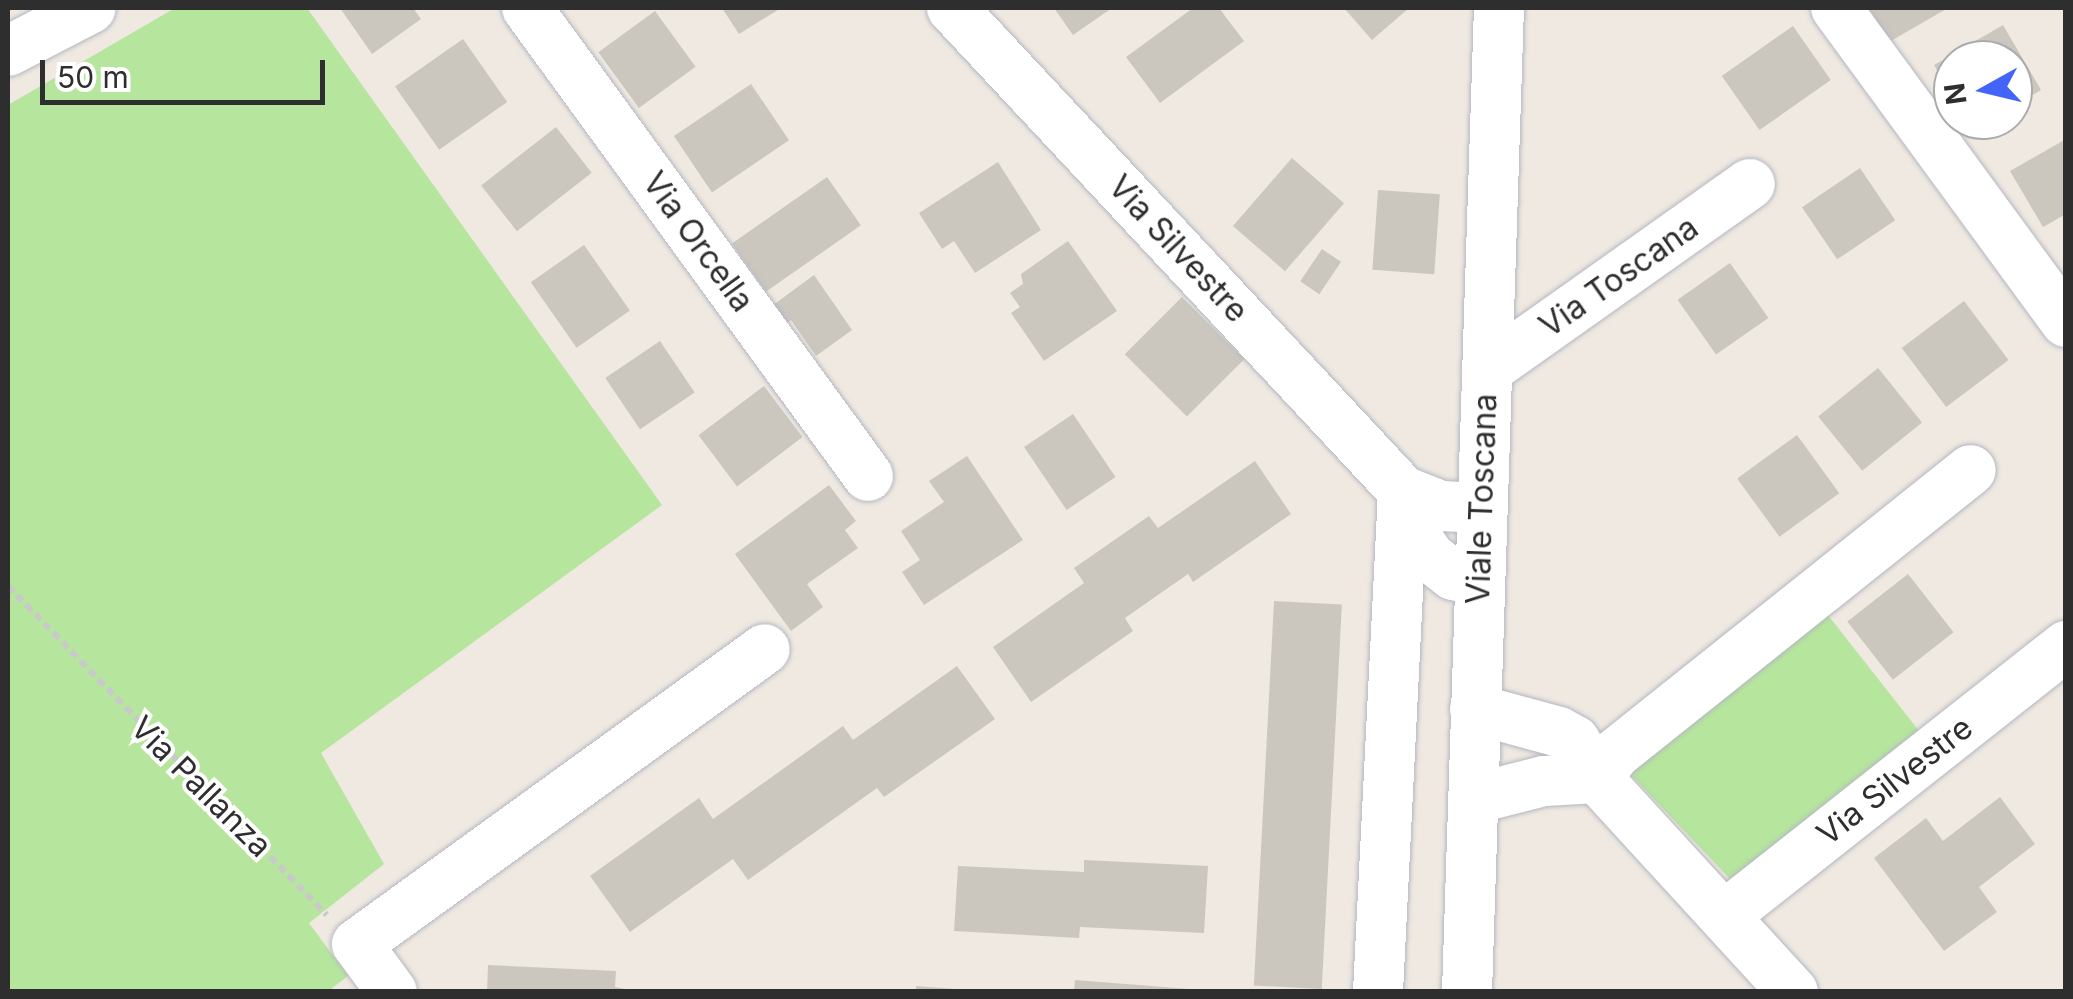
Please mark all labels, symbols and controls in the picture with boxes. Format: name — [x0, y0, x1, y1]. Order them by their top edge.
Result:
scale bar — [45, 40, 330, 102]
north arrow — [1933, 40, 2033, 140]
text: 50 m — [57, 59, 129, 95]
text: N — [1937, 81, 1974, 107]
street label: Via Orcella — [635, 165, 761, 319]
street label: Via Silvestre — [1100, 168, 1256, 330]
street label: Via Toscana — [1532, 208, 1706, 346]
street label: Viale Toscana — [1459, 393, 1505, 605]
street label: Via Silvestre — [1810, 708, 1980, 854]
street label: Via Pallanza — [123, 709, 279, 865]

